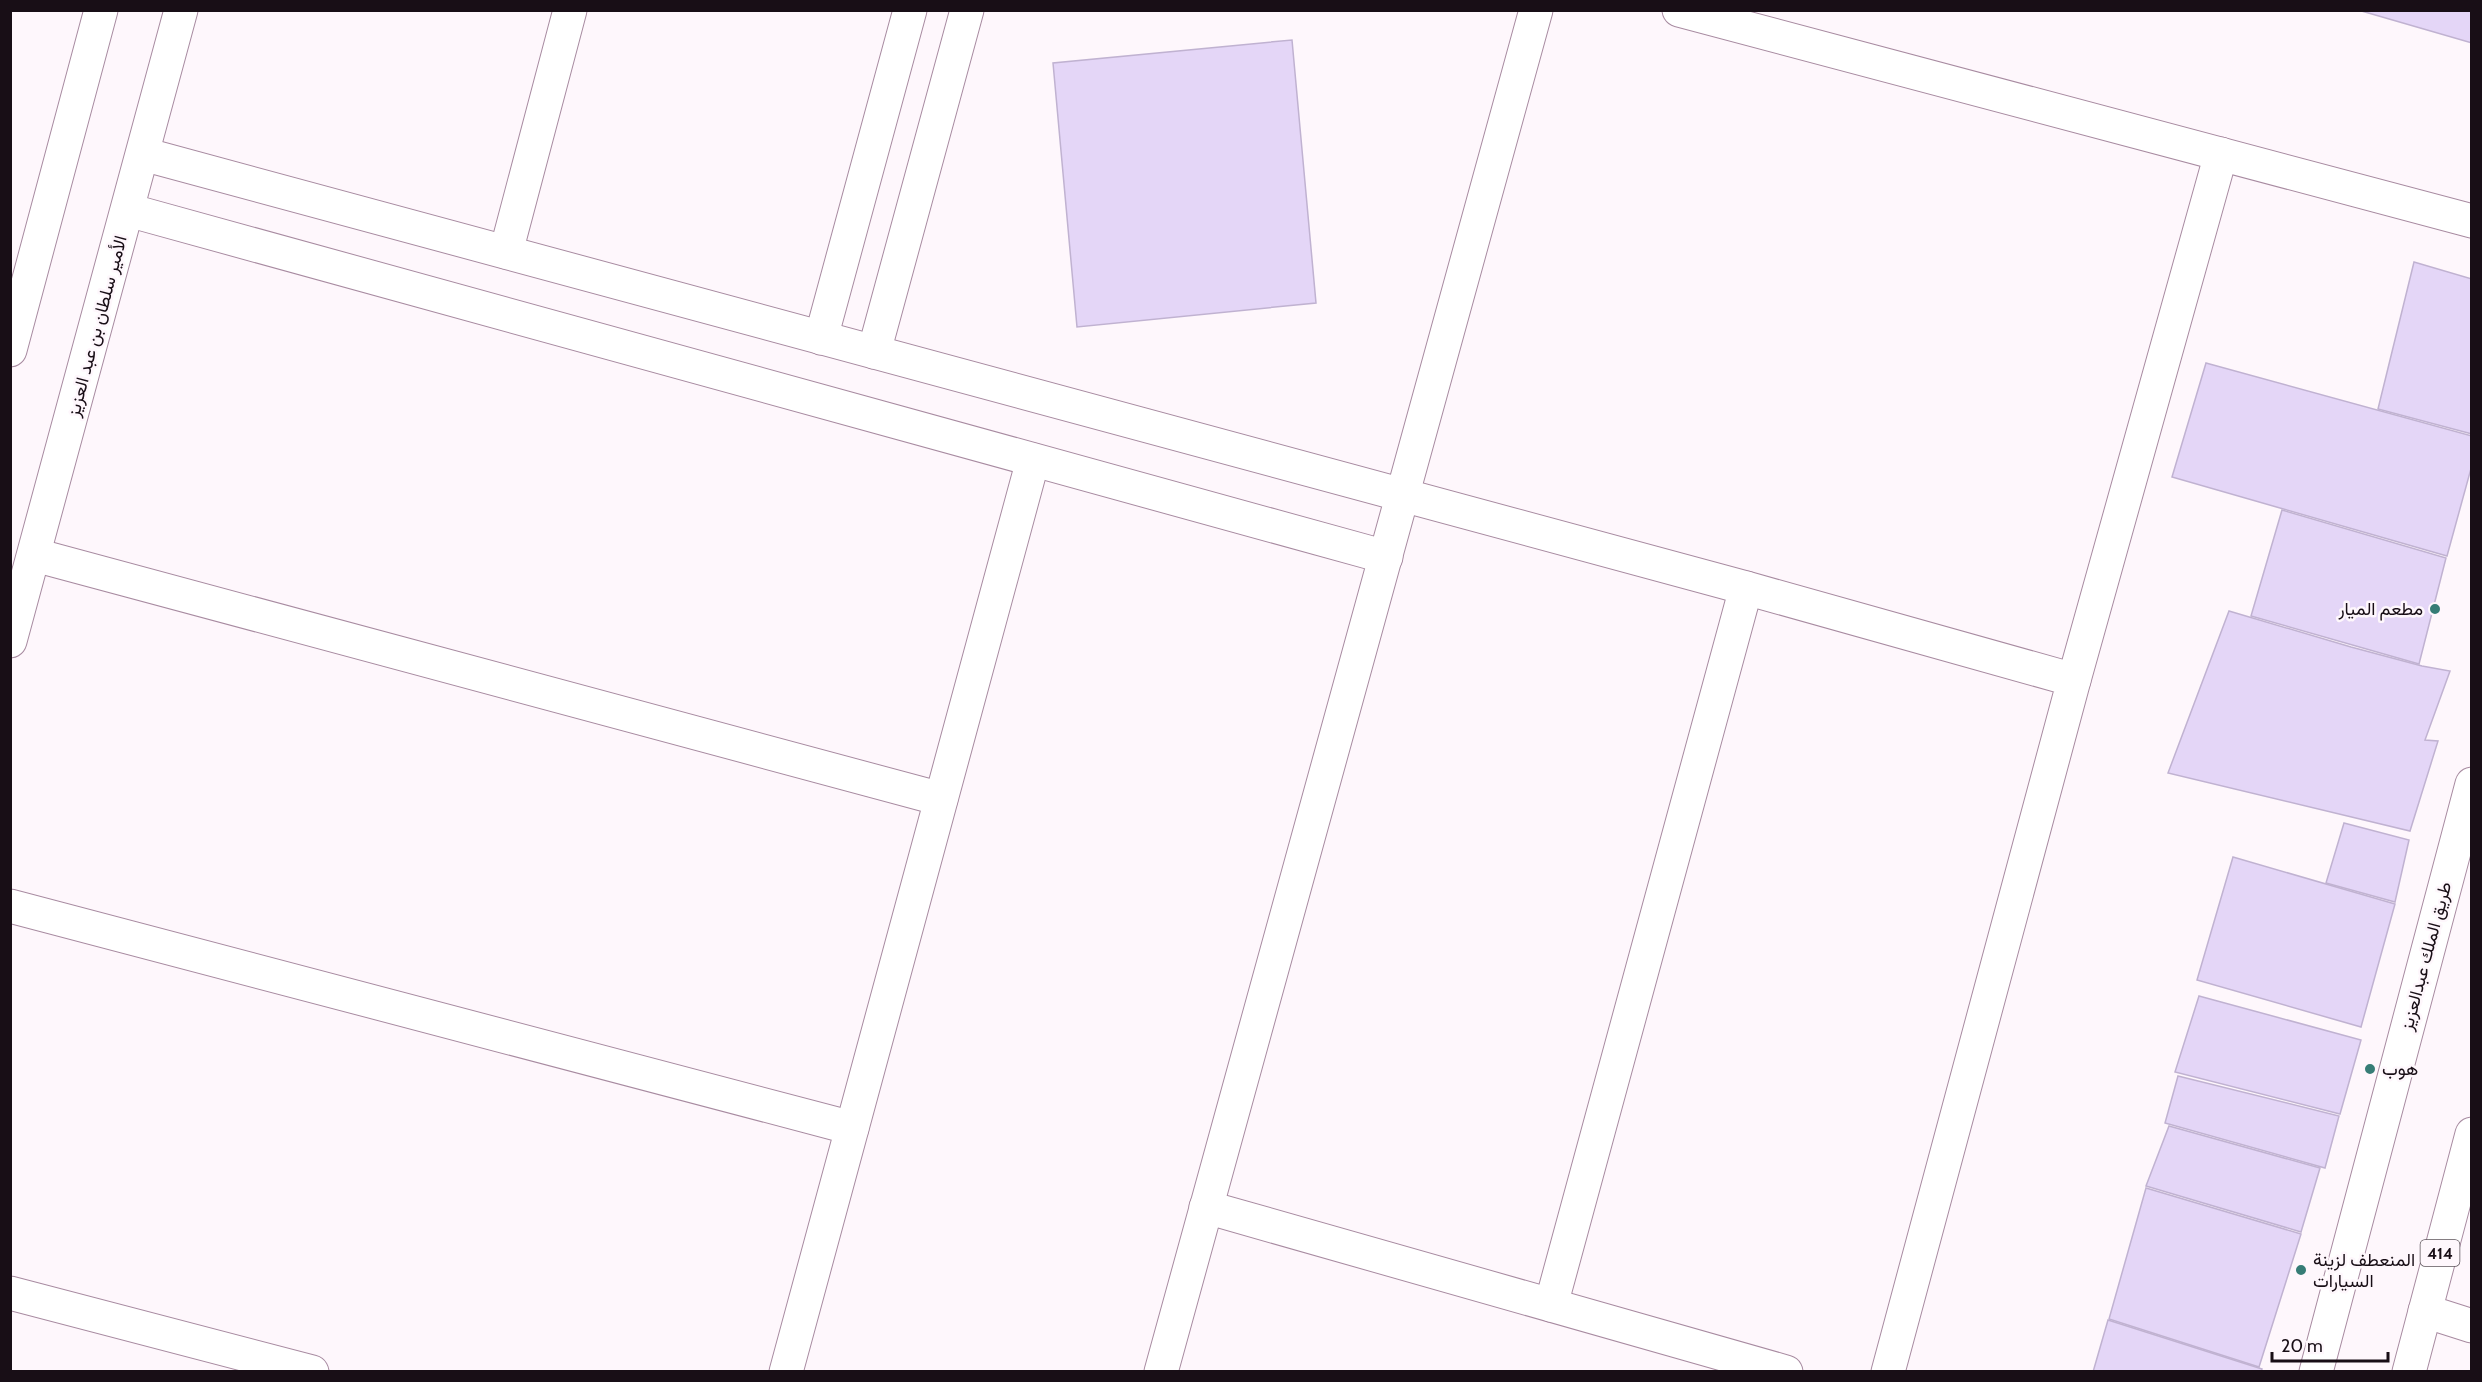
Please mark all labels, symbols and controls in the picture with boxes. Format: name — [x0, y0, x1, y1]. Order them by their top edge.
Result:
street label: الأمير سلطان بن عبد العزيز — [62, 233, 132, 420]
place label: مطعم الميار — [2337, 598, 2423, 621]
marker: مطعم الميار — [2428, 602, 2442, 616]
street label: طريق الملك عبدالعزيز — [2395, 879, 2456, 1034]
place label: هوب — [2382, 1058, 2418, 1080]
marker: هوب — [2363, 1062, 2377, 1076]
road number: 414 — [2420, 1240, 2460, 1266]
place label: المنعطف لزينة السيارات — [2313, 1249, 2415, 1292]
marker: المنعطف لزينة السيارات — [2294, 1263, 2308, 1277]
scale bar — [2272, 1325, 2388, 1363]
text: 20 m — [2281, 1335, 2323, 1357]

